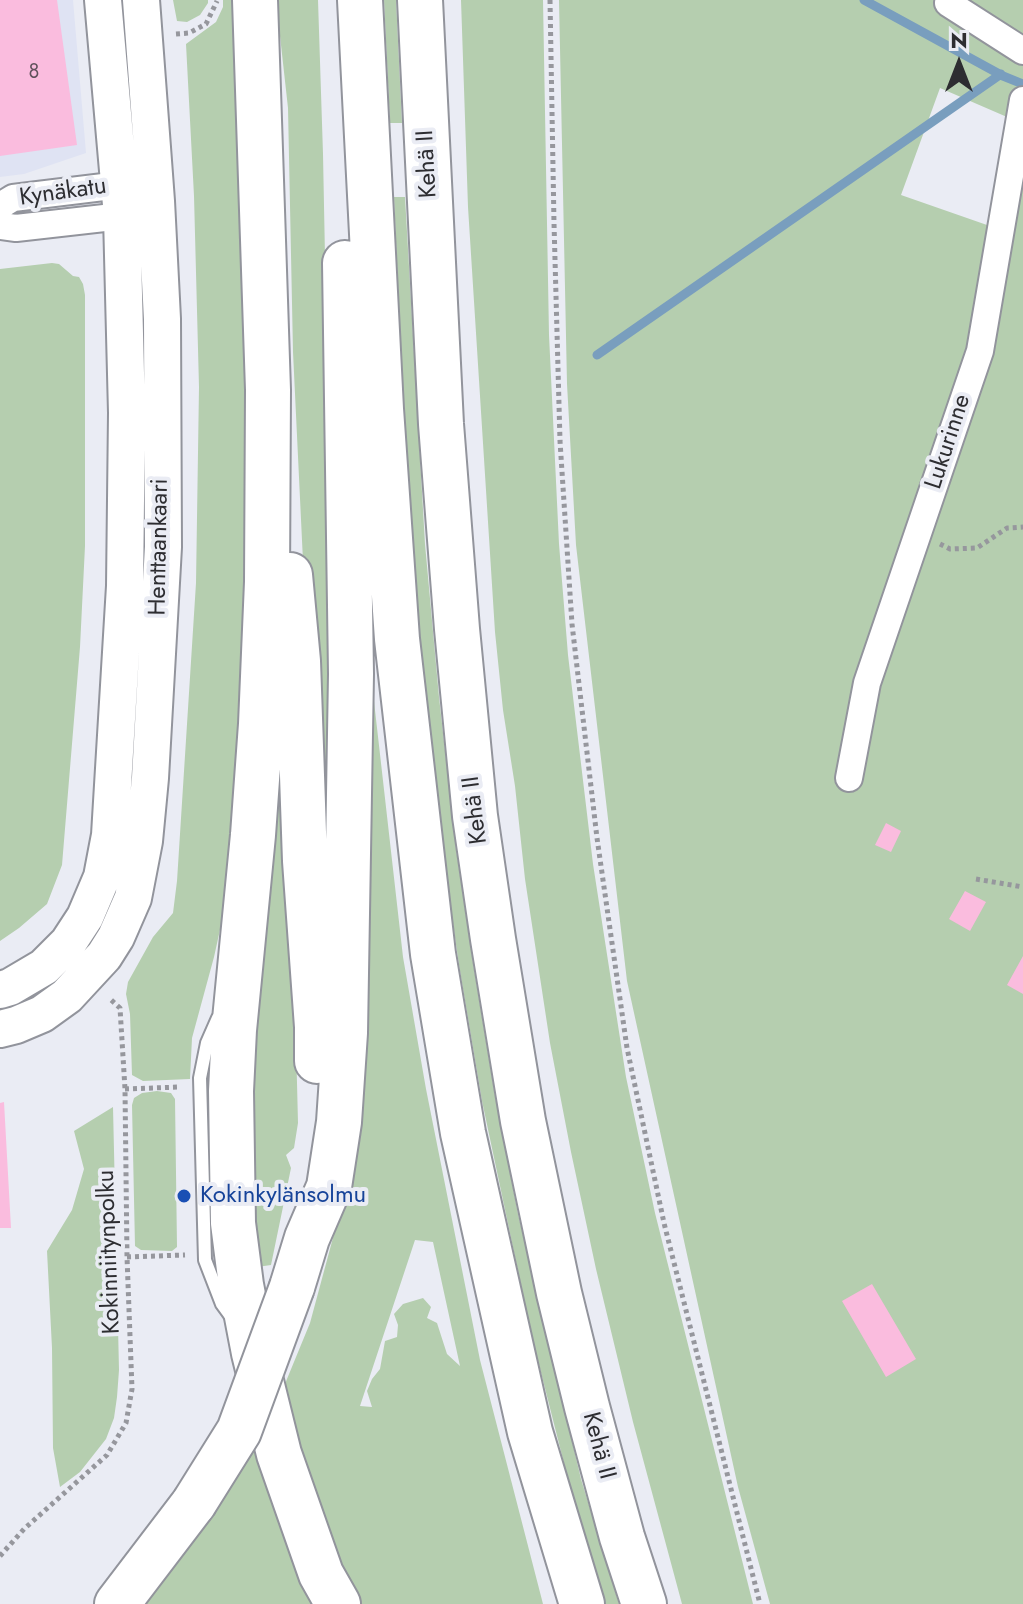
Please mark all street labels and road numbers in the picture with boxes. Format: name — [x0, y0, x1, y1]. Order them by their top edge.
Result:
street label: Kehä II — [412, 129, 444, 199]
street label: Kynäkatu — [18, 173, 108, 213]
street label: Lukurinne — [920, 391, 978, 493]
street label: Henttaankaari — [144, 478, 176, 616]
street label: Kehä II — [458, 774, 494, 846]
street label: Kokinniitynpolku — [93, 1169, 127, 1335]
street label: Kehä II — [575, 1409, 621, 1483]

